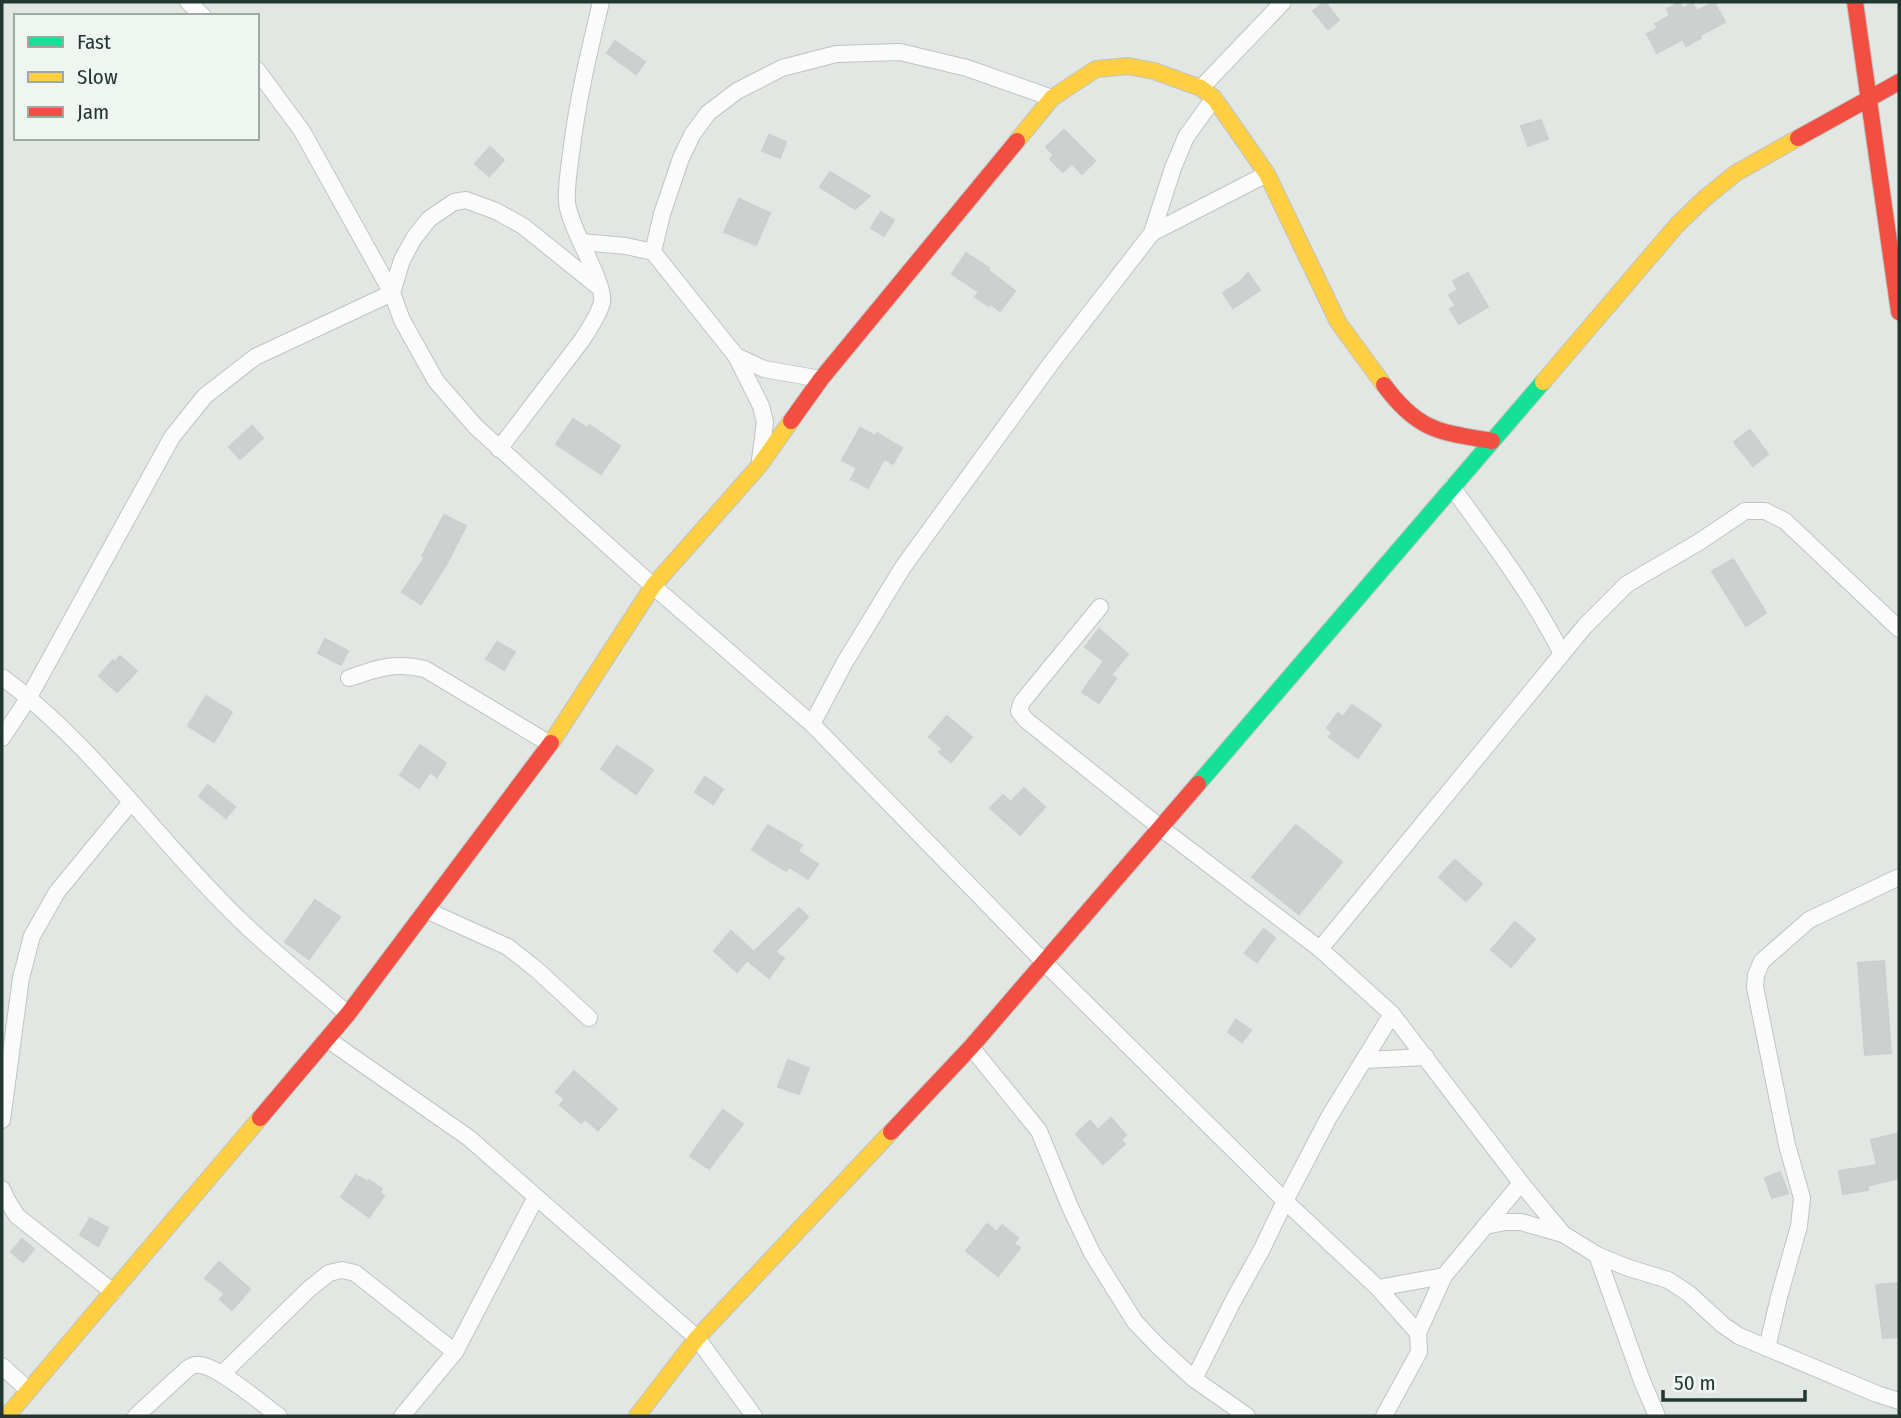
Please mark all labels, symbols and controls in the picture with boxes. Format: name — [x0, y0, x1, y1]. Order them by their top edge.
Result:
legend — [14, 14, 259, 140]
text: Fast — [77, 29, 111, 55]
text: Slow — [77, 64, 118, 90]
text: Jam — [77, 99, 109, 125]
scale bar — [1663, 1358, 1805, 1402]
text: 50 m — [1674, 1370, 1716, 1396]

